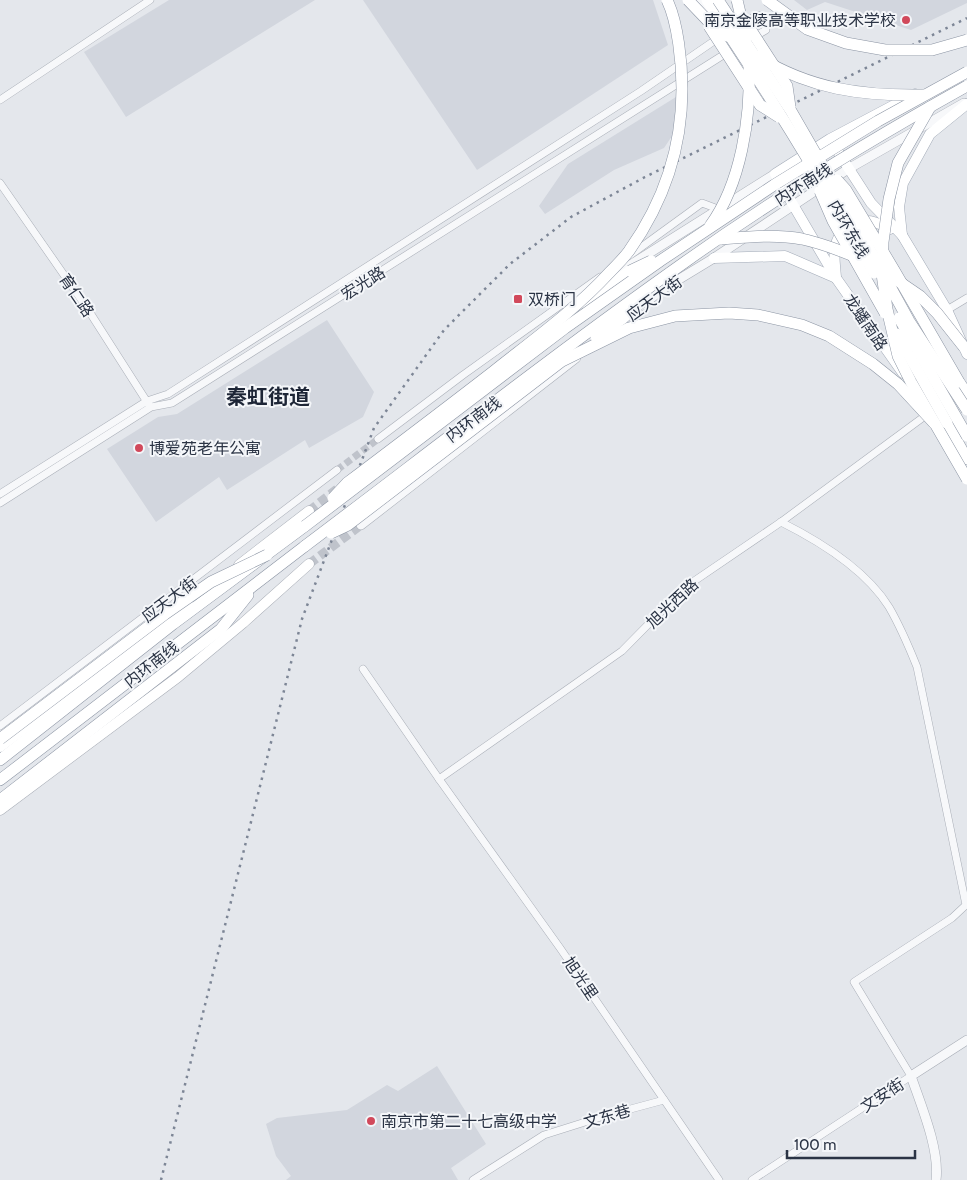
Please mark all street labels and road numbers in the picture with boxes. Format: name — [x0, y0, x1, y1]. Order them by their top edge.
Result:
street label: 内环南线 — [771, 159, 835, 209]
street label: 内环东线 — [824, 197, 873, 262]
street label: 宏光路 — [338, 263, 389, 304]
street label: 育仁路 — [55, 270, 98, 320]
street label: 应天大街 — [623, 272, 686, 325]
street label: 龙蟠南路 — [840, 290, 891, 354]
street label: 内环南线 — [442, 393, 505, 446]
street label: 应天大街 — [138, 573, 201, 626]
street label: 旭光西路 — [642, 575, 702, 632]
street label: 内环南线 — [120, 637, 182, 692]
street label: 旭光里 — [559, 953, 602, 1003]
street label: 文安街 — [857, 1074, 908, 1116]
street label: 文东巷 — [581, 1101, 633, 1132]

